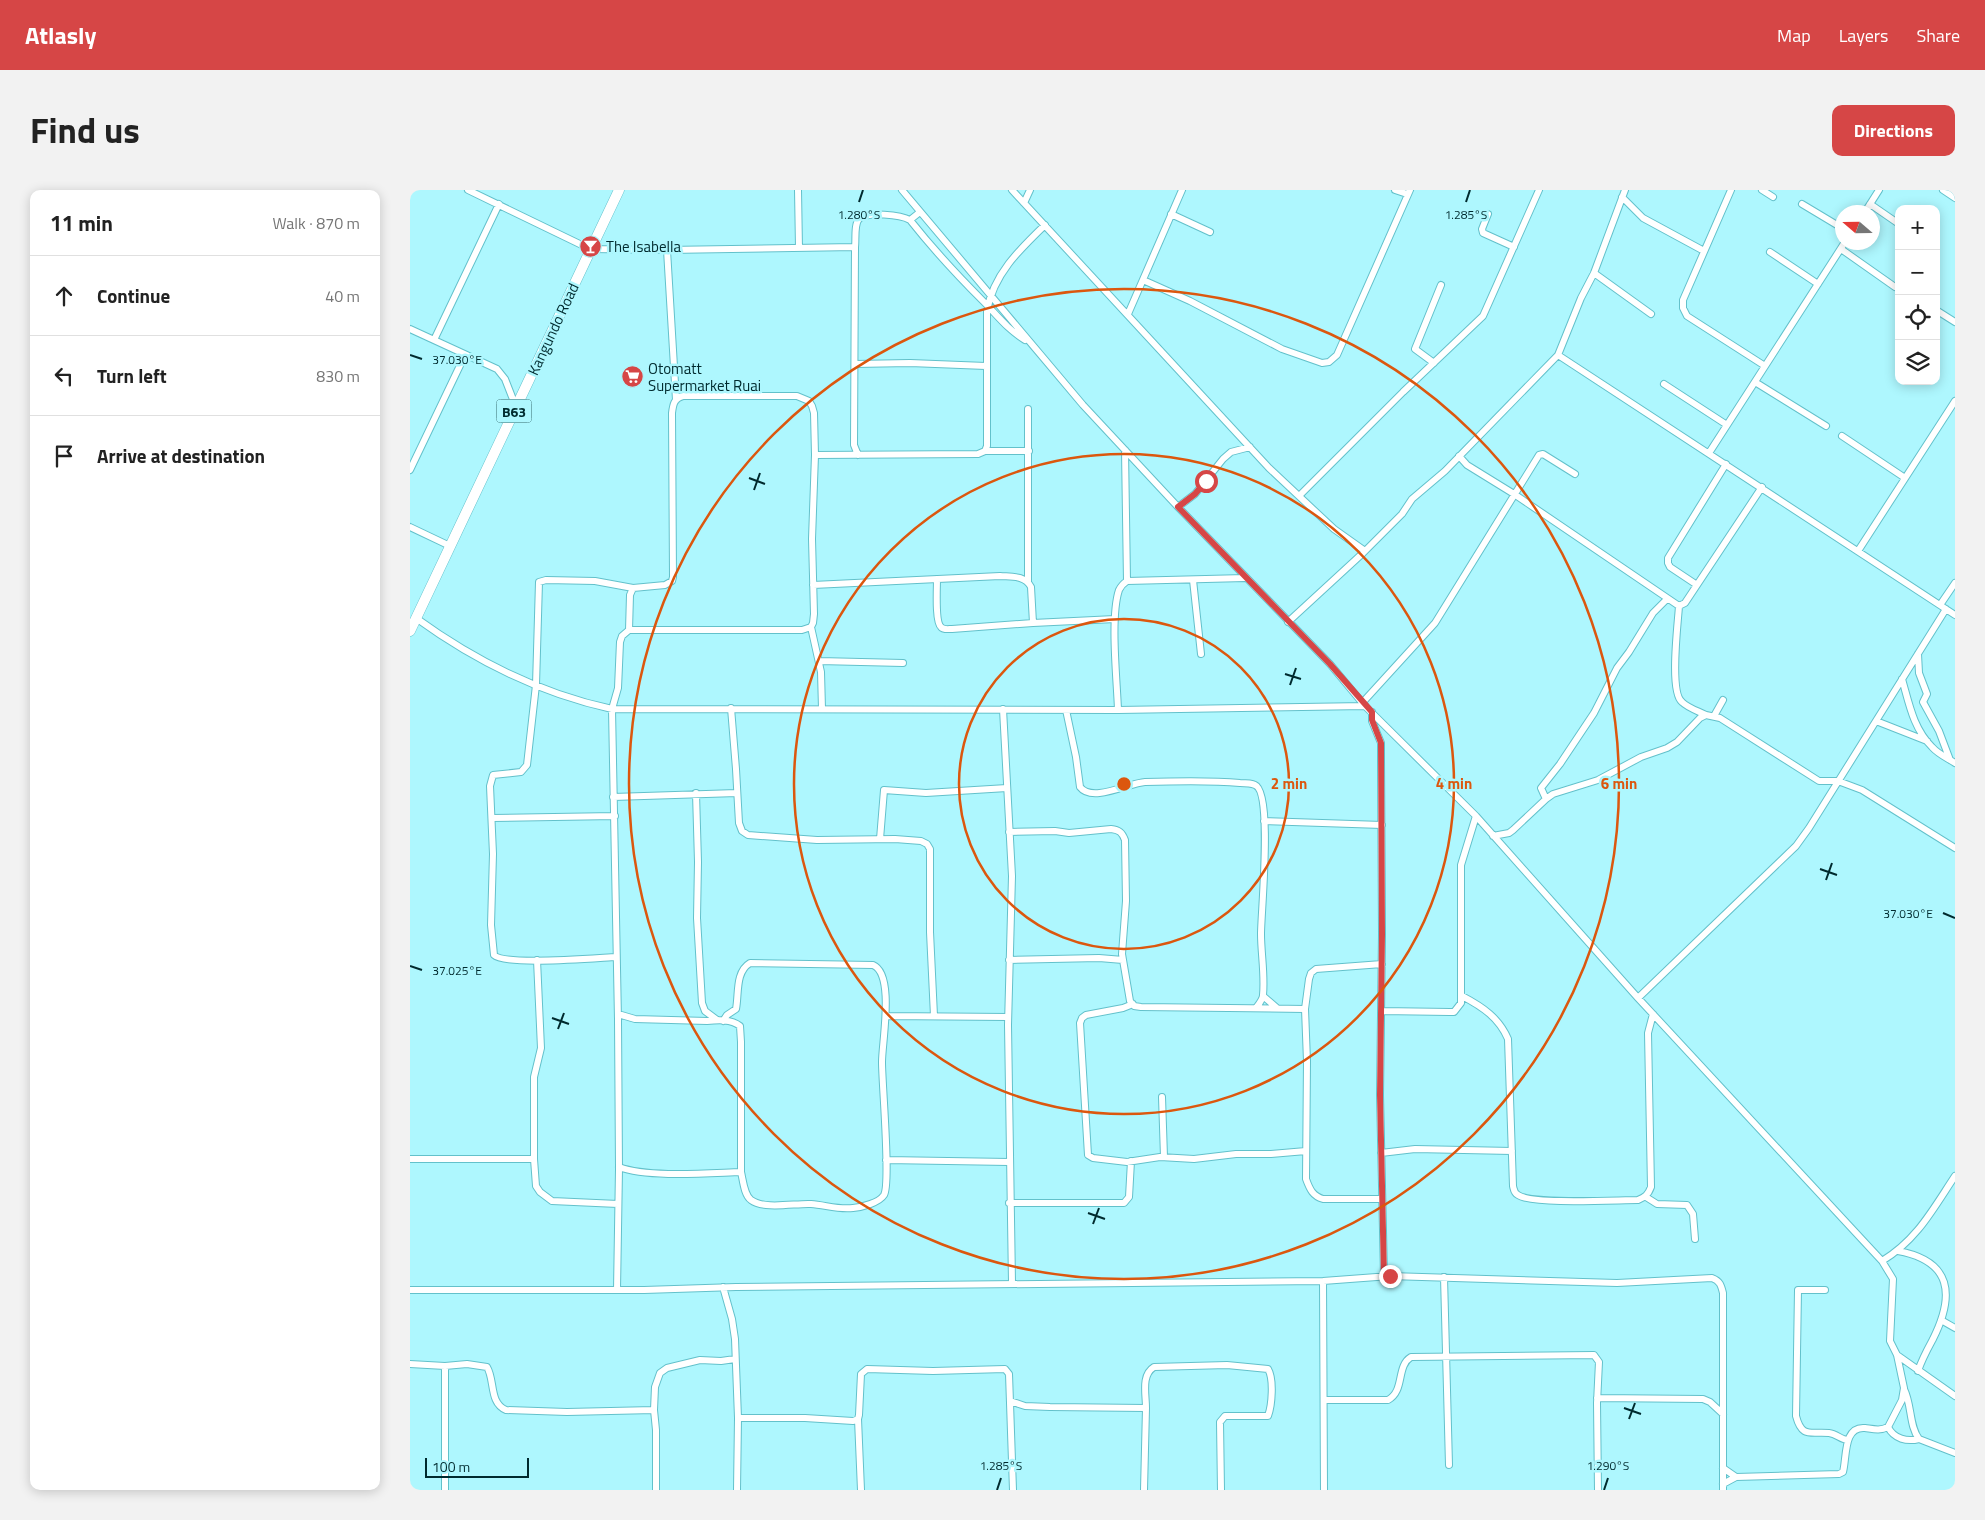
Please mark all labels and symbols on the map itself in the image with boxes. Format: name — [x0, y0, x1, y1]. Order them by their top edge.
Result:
text: 1.280°S — [838, 205, 880, 224]
text: 1.285°S — [1445, 205, 1487, 224]
north arrow — [1835, 205, 1880, 250]
bar icon: The Isabella — [578, 234, 602, 258]
place label: The Isabella — [606, 235, 681, 258]
street label: Kangundo Road — [522, 279, 584, 379]
text: 37.030°E — [432, 350, 482, 369]
place label: Otomatt Supermarket Ruai — [648, 357, 761, 397]
supermarket icon: Otomatt Supermarket Ruai — [620, 365, 644, 389]
road number: B63 — [496, 400, 532, 422]
route start — [1195, 470, 1218, 493]
text: 2 min — [1271, 772, 1307, 795]
text: 4 min — [1436, 772, 1472, 795]
text: 6 min — [1601, 772, 1637, 795]
centre of rings — [1115, 775, 1133, 793]
text: 37.030°E — [1883, 904, 1933, 923]
text: 37.025°E — [432, 961, 482, 980]
route end — [1379, 1265, 1402, 1288]
scale bar — [425, 1455, 529, 1478]
text: 1.285°S — [980, 1456, 1022, 1475]
text: 1.290°S — [1587, 1456, 1629, 1475]

